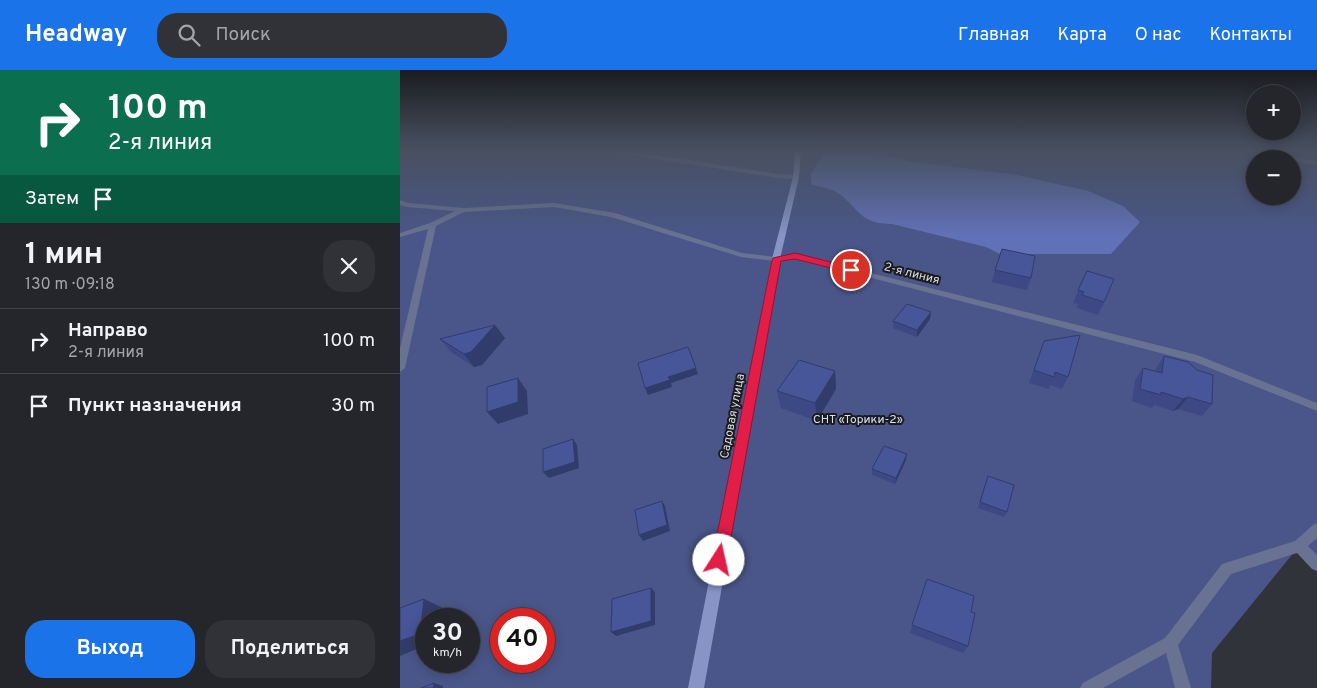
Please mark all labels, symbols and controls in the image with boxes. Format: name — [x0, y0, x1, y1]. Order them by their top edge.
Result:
search box — [157, 13, 507, 58]
text: Headway — [25, 20, 127, 50]
icon: search — [175, 21, 203, 49]
text: Поиск — [215, 23, 271, 47]
text: Главная — [958, 24, 1029, 47]
text: Карта — [1057, 24, 1107, 47]
text: О нас — [1135, 24, 1181, 47]
text: Контакты — [1209, 24, 1292, 47]
map controls — [1246, 85, 1301, 205]
button: + — [1246, 85, 1301, 140]
text: 100 m — [108, 87, 208, 131]
icon: right — [25, 90, 90, 155]
text: 2-я линия — [108, 130, 212, 157]
button: − — [1246, 150, 1301, 205]
icon: arrive — [89, 185, 117, 213]
text: Затем — [25, 187, 79, 211]
text: 1 мин — [25, 237, 103, 274]
button: close — [323, 240, 375, 292]
pin — [830, 249, 872, 291]
icon: arrive — [837, 256, 865, 284]
street label: 2-я линия — [882, 259, 941, 289]
text: 130 m · 09:18 — [25, 275, 115, 295]
text: Направо — [68, 319, 148, 343]
icon: right — [25, 327, 53, 355]
text: 100 m — [323, 329, 375, 353]
text: 2-я линия — [68, 343, 144, 363]
street label: Садовая улица — [717, 372, 749, 460]
icon: arrive — [25, 392, 53, 420]
text: Пункт назначения — [68, 394, 242, 418]
text: 30 m — [331, 394, 375, 418]
park label: СНТ «Торики-2» — [813, 412, 903, 428]
position arrow — [692, 533, 744, 585]
speed limit sign: 40 — [490, 608, 555, 673]
text: 30 — [432, 618, 463, 650]
button: Выход — [25, 620, 195, 678]
button: Поделиться — [205, 620, 375, 678]
text: km/h — [433, 645, 462, 661]

